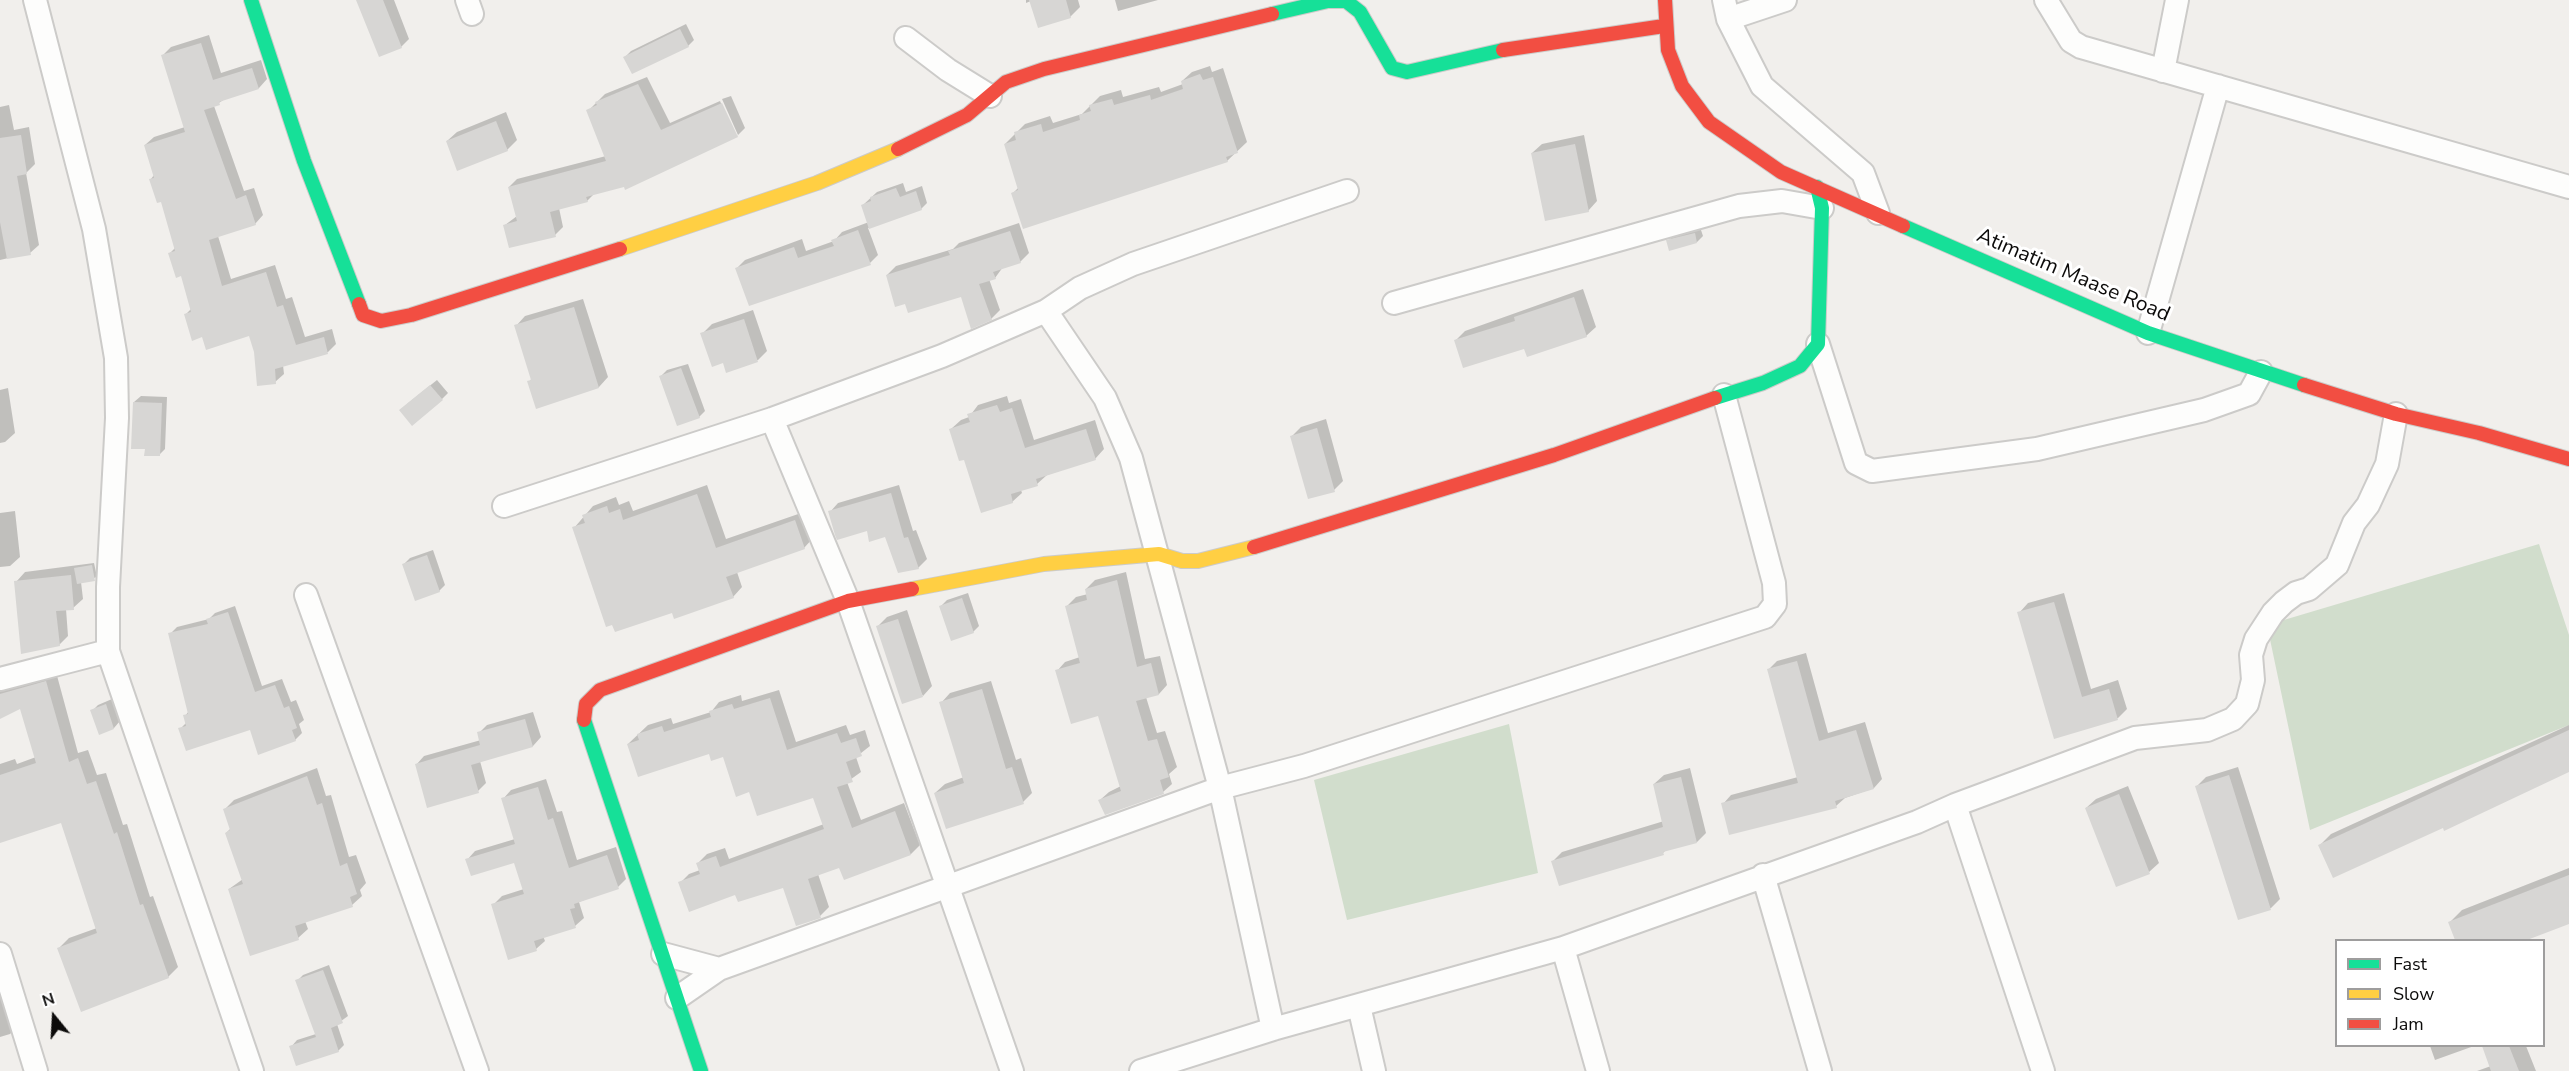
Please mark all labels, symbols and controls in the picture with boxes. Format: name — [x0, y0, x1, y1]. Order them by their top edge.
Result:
street label: Atimatim Maase Road — [1972, 224, 2174, 328]
legend — [2335, 939, 2545, 1047]
text: Fast — [2393, 952, 2427, 976]
text: Slow — [2393, 982, 2434, 1006]
north arrow — [24, 987, 84, 1047]
text: N — [39, 988, 58, 1012]
text: Jam — [2393, 1012, 2424, 1036]

